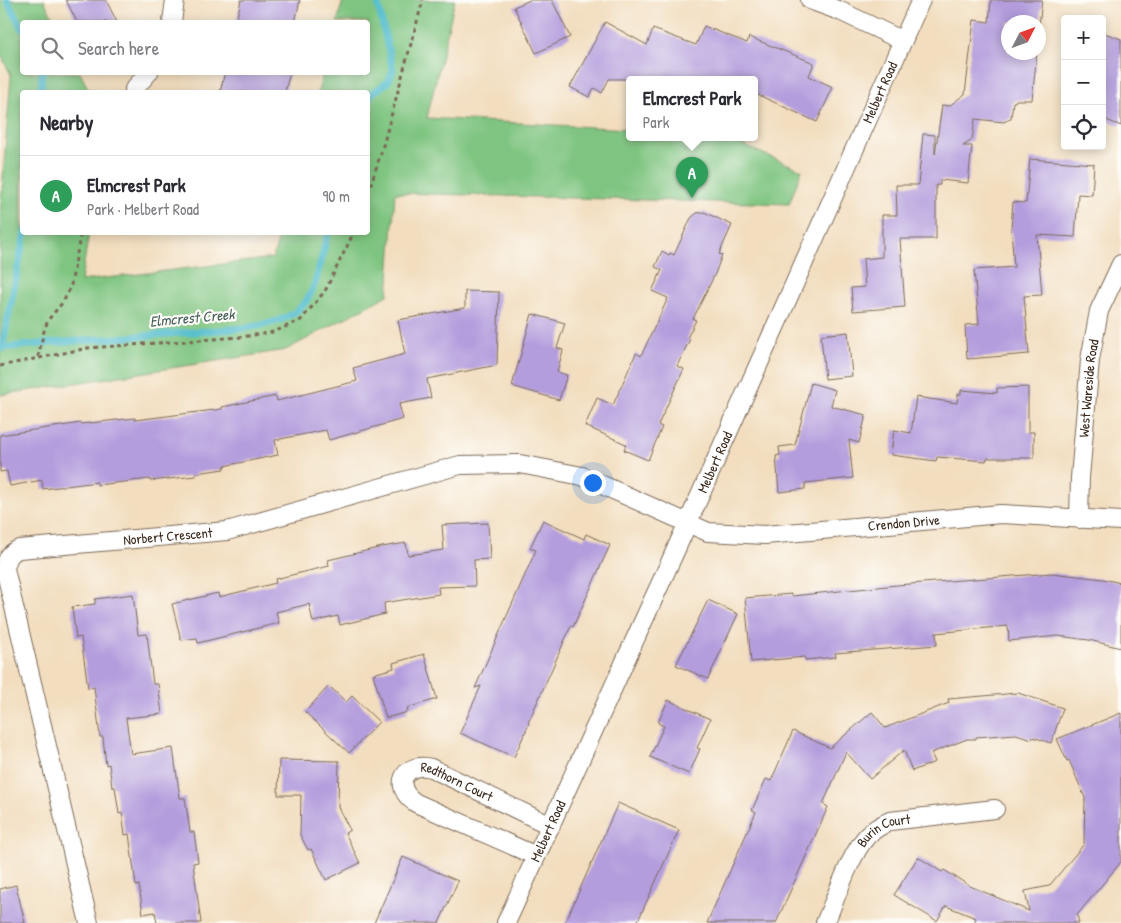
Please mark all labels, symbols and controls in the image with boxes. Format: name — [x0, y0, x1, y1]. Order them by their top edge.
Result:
north arrow — [1001, 15, 1046, 60]
map controls — [1061, 15, 1106, 150]
button: + — [1061, 15, 1106, 60]
search box — [20, 20, 370, 75]
icon: search — [38, 34, 66, 62]
text: Search here — [78, 35, 159, 61]
street label: Melbert Road — [857, 58, 902, 126]
button: − — [1061, 60, 1106, 105]
popup — [626, 76, 758, 141]
text: Elmcrest Park — [643, 85, 741, 111]
button: locate — [1061, 105, 1106, 150]
text: Nearby — [40, 108, 93, 137]
text: Park — [643, 111, 669, 133]
pin: A — [676, 157, 708, 198]
text: Elmcrest Park — [87, 172, 186, 198]
text: A — [52, 185, 60, 207]
text: 90 m — [322, 185, 350, 207]
text: Park · Melbert Road — [87, 198, 199, 220]
water label: Elmcrest Creek — [149, 303, 237, 332]
street label: West Wareside Road — [1073, 337, 1103, 438]
street label: Melbert Road — [692, 428, 737, 496]
your location — [580, 470, 606, 496]
street label: Crendon Drive — [867, 509, 941, 535]
street label: Norbert Crescent — [122, 522, 213, 549]
street label: Redthorn Court — [420, 757, 497, 806]
street label: Melbert Road — [525, 797, 570, 865]
street label: Burin Court — [852, 809, 911, 851]

